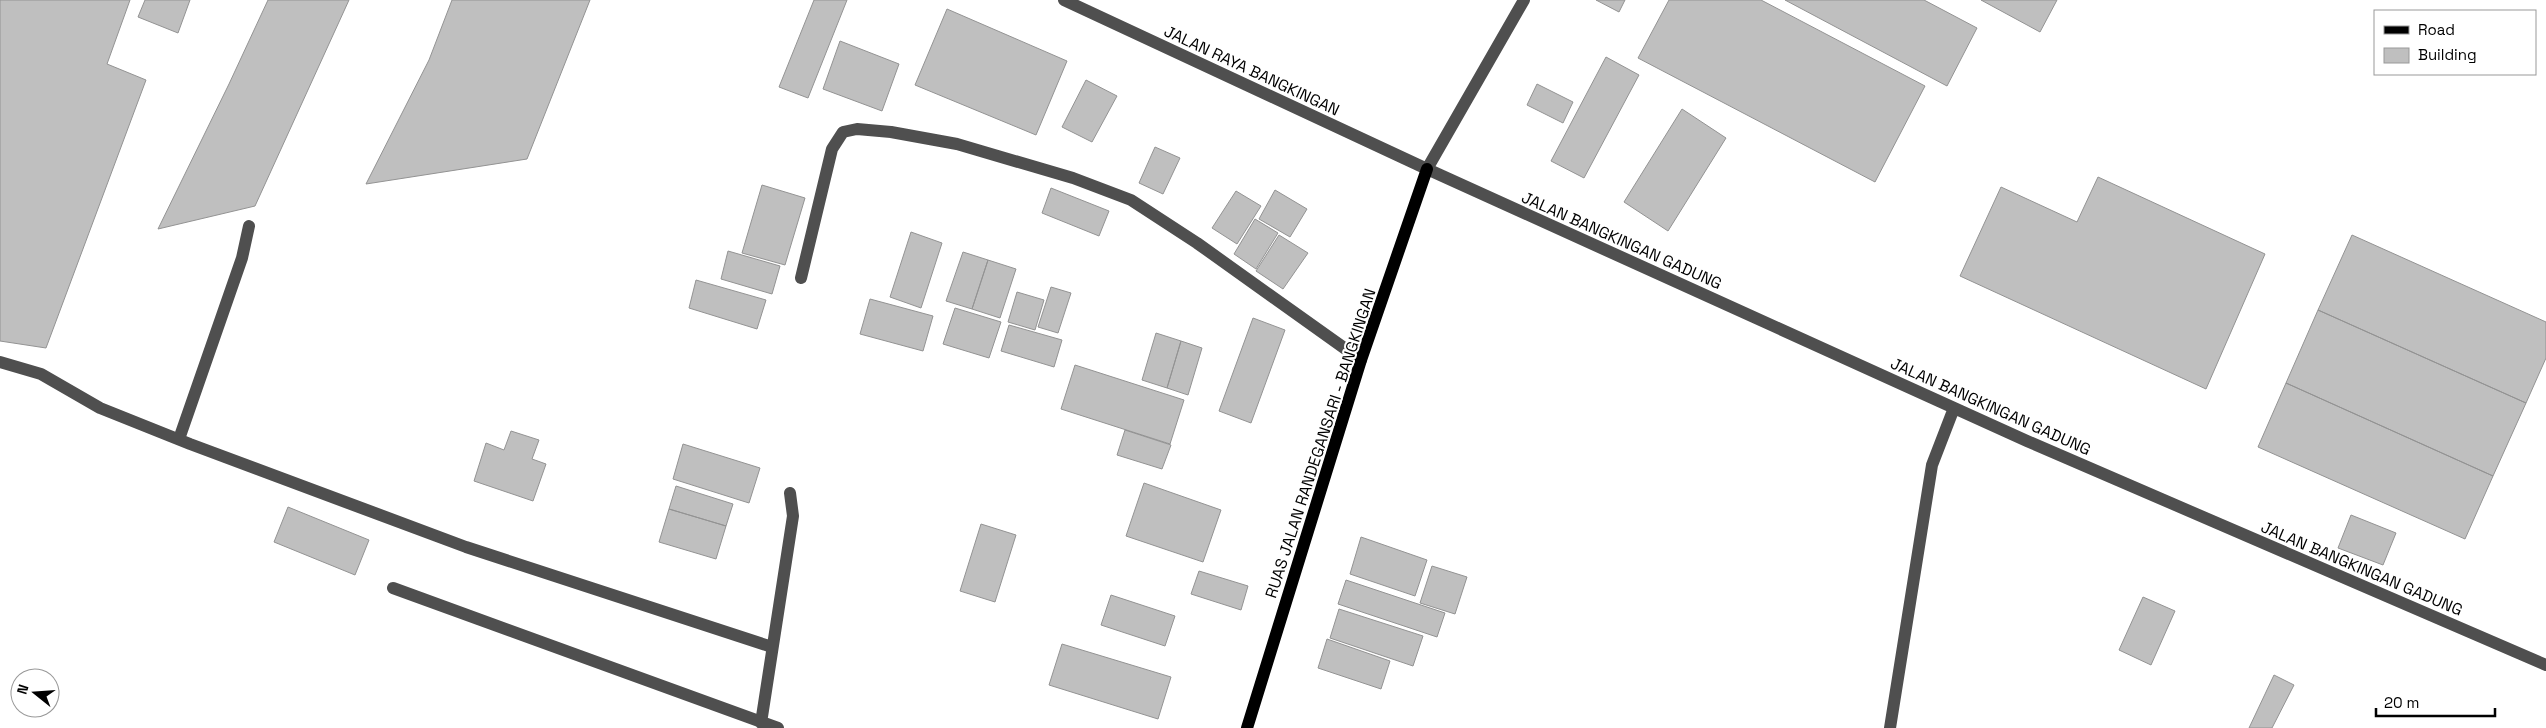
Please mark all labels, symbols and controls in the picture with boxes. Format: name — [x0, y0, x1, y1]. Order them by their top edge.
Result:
legend — [2374, 10, 2536, 75]
street label: JALAN RAYA BANGKINGAN — [1161, 20, 1343, 120]
text: Road — [2418, 20, 2455, 39]
text: Building — [2418, 45, 2477, 64]
street label: JALAN BANGKINGAN GADUNG — [1518, 187, 1725, 294]
street label: RUAS JALAN RANDEGANSARI - BANGKINGAN — [1260, 286, 1381, 601]
street label: JALAN BANGKINGAN GADUNG — [1887, 353, 2094, 460]
street label: JALAN BANGKINGAN GADUNG — [2258, 516, 2466, 621]
north arrow — [10, 668, 60, 718]
text: N — [13, 682, 33, 696]
scale bar — [2376, 686, 2495, 718]
text: 20 m — [2384, 693, 2419, 712]

